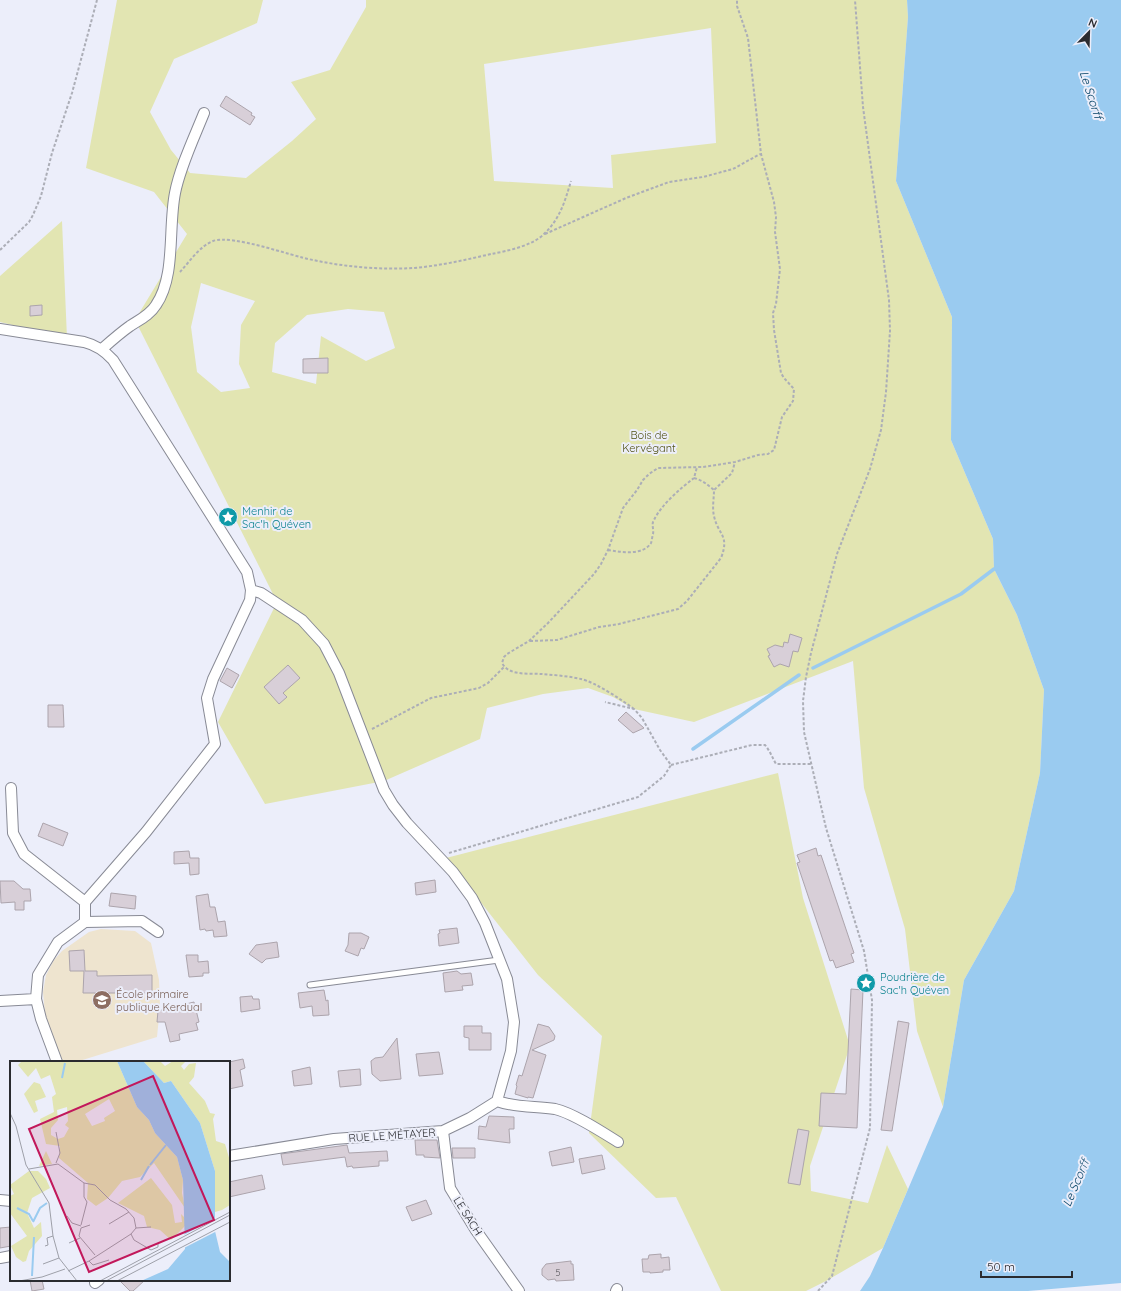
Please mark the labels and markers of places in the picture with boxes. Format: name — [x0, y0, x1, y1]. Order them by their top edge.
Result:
place label: Menhir de Sac'h Quéven — [242, 504, 311, 531]
place icon: Menhir de Sac'h Quéven — [217, 506, 239, 528]
place label: Poudrière de Sac'h Quéven — [880, 970, 949, 997]
place icon: Poudrière de Sac'h Quéven — [855, 972, 877, 994]
place label: École primaire publique Kerdual — [116, 987, 202, 1014]
school or university icon: École primaire publique Kerdual — [91, 989, 113, 1011]

